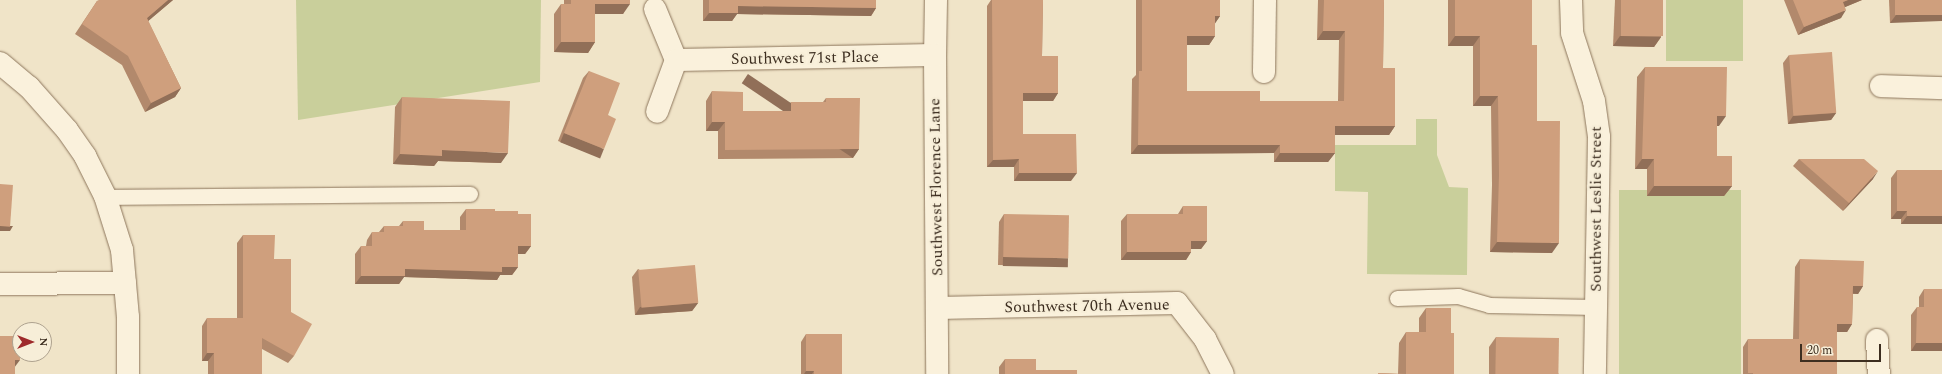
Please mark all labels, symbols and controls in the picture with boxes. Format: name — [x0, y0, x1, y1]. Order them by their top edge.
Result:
street label: Southwest 71st Place — [731, 47, 879, 69]
street label: Southwest Florence Lane — [925, 98, 947, 276]
street label: Southwest Leslie Street — [1586, 126, 1606, 292]
street label: Southwest 70th Avenue — [1004, 295, 1170, 317]
north arrow — [12, 322, 52, 362]
scale bar — [1802, 336, 1883, 362]
text: N — [35, 338, 52, 346]
text: 20 m — [1807, 341, 1832, 360]

